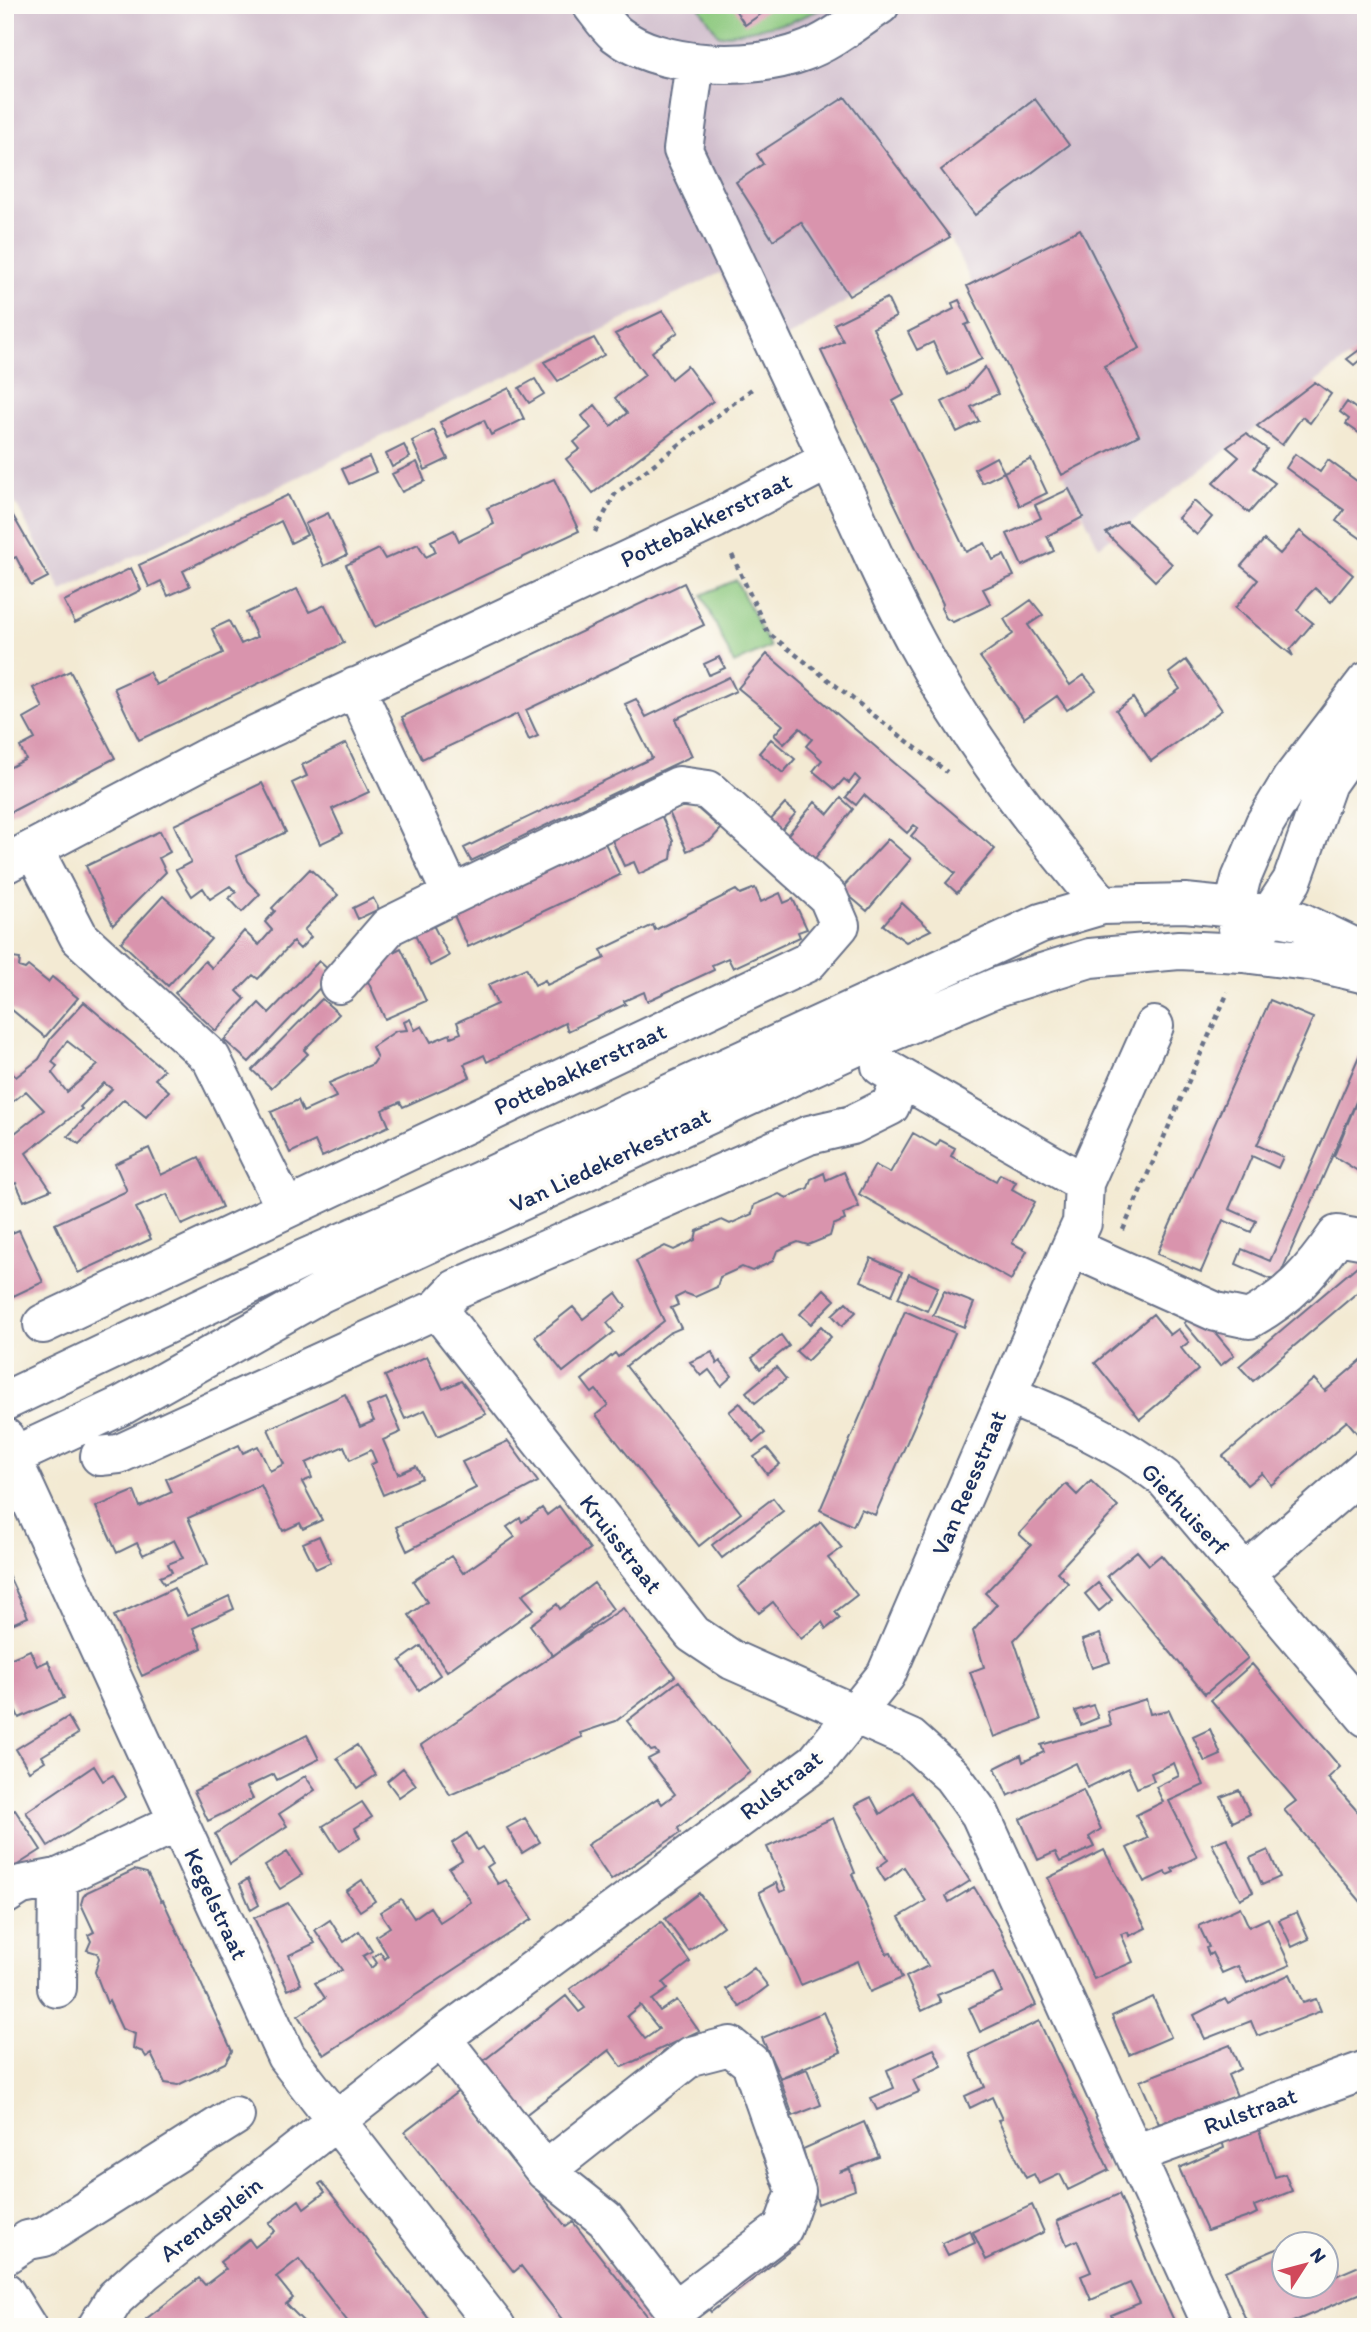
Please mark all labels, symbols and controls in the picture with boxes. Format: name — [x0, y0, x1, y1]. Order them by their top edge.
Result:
street label: Pottebakkerstraat — [615, 466, 796, 574]
street label: Pottebakkerstraat — [489, 1016, 671, 1121]
street label: Van Liedekerkestraat — [505, 1100, 715, 1219]
street label: Van Reesstraat — [925, 1406, 1012, 1560]
street label: Giethuiserf — [1135, 1456, 1235, 1561]
street label: Kruisstraat — [574, 1488, 669, 1599]
street label: Rulstraat — [734, 1743, 828, 1826]
street label: Kegelstraat — [178, 1843, 255, 1964]
street label: Rulstraat — [1199, 2080, 1300, 2141]
street label: Arendsplein — [153, 2169, 268, 2268]
north arrow — [1270, 2230, 1340, 2300]
text: N — [1305, 2243, 1331, 2267]

